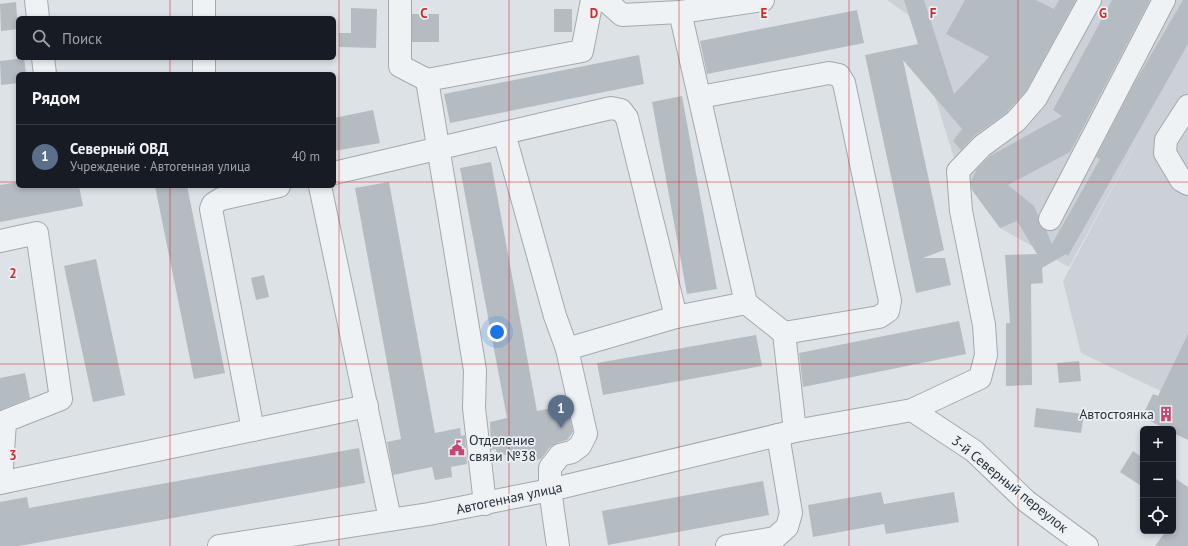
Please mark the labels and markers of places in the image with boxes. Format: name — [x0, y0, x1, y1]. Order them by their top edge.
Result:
pin: 1 — [548, 395, 574, 428]
place label: Автостоянка — [1079, 405, 1154, 423]
building icon: Автостоянка — [1157, 405, 1175, 423]
place label: Отделение связи №38 — [469, 431, 536, 465]
public building icon: Отделение связи №38 — [448, 439, 466, 457]

